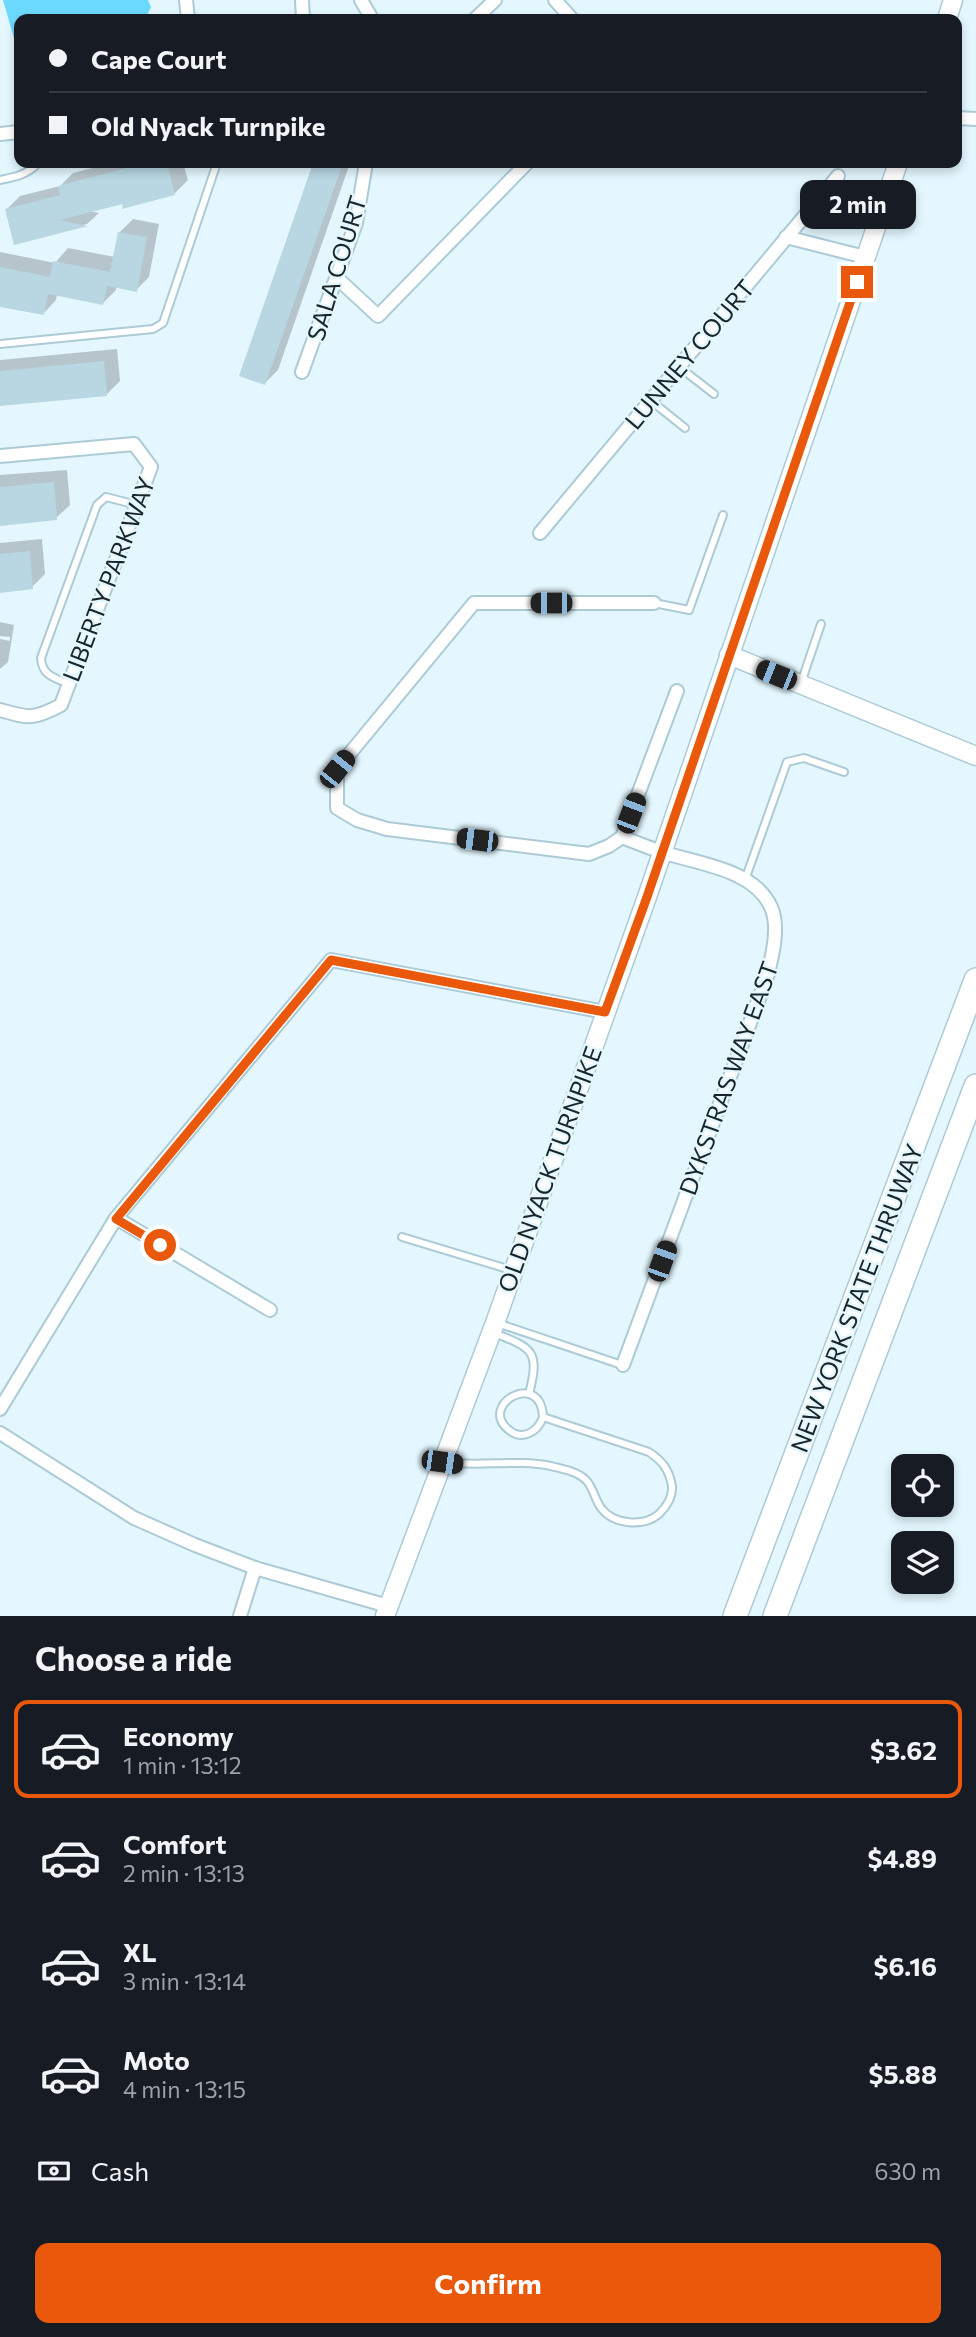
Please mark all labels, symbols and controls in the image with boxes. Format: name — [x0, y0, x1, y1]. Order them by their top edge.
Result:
text: Cape Court — [91, 43, 226, 74]
text: Old Nyack Turnpike — [91, 110, 325, 141]
callout: 2 min — [799, 180, 915, 230]
text: 2 min — [829, 190, 887, 218]
street label: SALA COURT — [300, 192, 372, 344]
route end — [841, 266, 873, 298]
street label: LUNNEY COURT — [618, 273, 760, 435]
street label: LIBERTY PARKWAY — [56, 472, 161, 685]
car — [531, 593, 573, 614]
car — [753, 657, 800, 693]
car — [316, 746, 359, 792]
car — [614, 790, 649, 836]
car — [455, 827, 500, 853]
street label: DYKSTRAS WAY EAST — [672, 957, 784, 1199]
street label: OLD NYACK TURNPIKE — [491, 1042, 607, 1296]
street label: NEW YORK STATE THRUWAY — [784, 1140, 928, 1456]
route start — [144, 1229, 176, 1261]
car — [645, 1238, 680, 1284]
car — [420, 1449, 465, 1475]
map controls — [891, 1454, 954, 1594]
button: locate — [891, 1454, 954, 1517]
button: layers — [891, 1531, 954, 1594]
text: Choose a ride — [35, 1638, 232, 1678]
icon: car — [39, 1718, 102, 1781]
text: Economy — [123, 1720, 234, 1751]
text: $3.62 — [870, 1734, 937, 1765]
text: 1 min · 13:12 — [123, 1751, 242, 1779]
icon: car — [39, 1826, 102, 1889]
text: Comfort — [123, 1828, 226, 1859]
text: $4.89 — [868, 1842, 937, 1873]
text: 2 min · 13:13 — [123, 1859, 245, 1887]
icon: car — [39, 1934, 102, 1997]
text: XL — [123, 1936, 157, 1967]
text: $6.16 — [874, 1950, 937, 1981]
text: 3 min · 13:14 — [123, 1967, 246, 1995]
icon: car — [39, 2042, 102, 2105]
text: Moto — [123, 2044, 190, 2075]
text: $5.88 — [869, 2058, 937, 2089]
text: 4 min · 13:15 — [123, 2075, 246, 2103]
icon: cash — [35, 2152, 73, 2190]
text: Cash — [91, 2155, 149, 2186]
text: 630 m — [875, 2157, 941, 2185]
button: Confirm — [35, 2243, 941, 2323]

